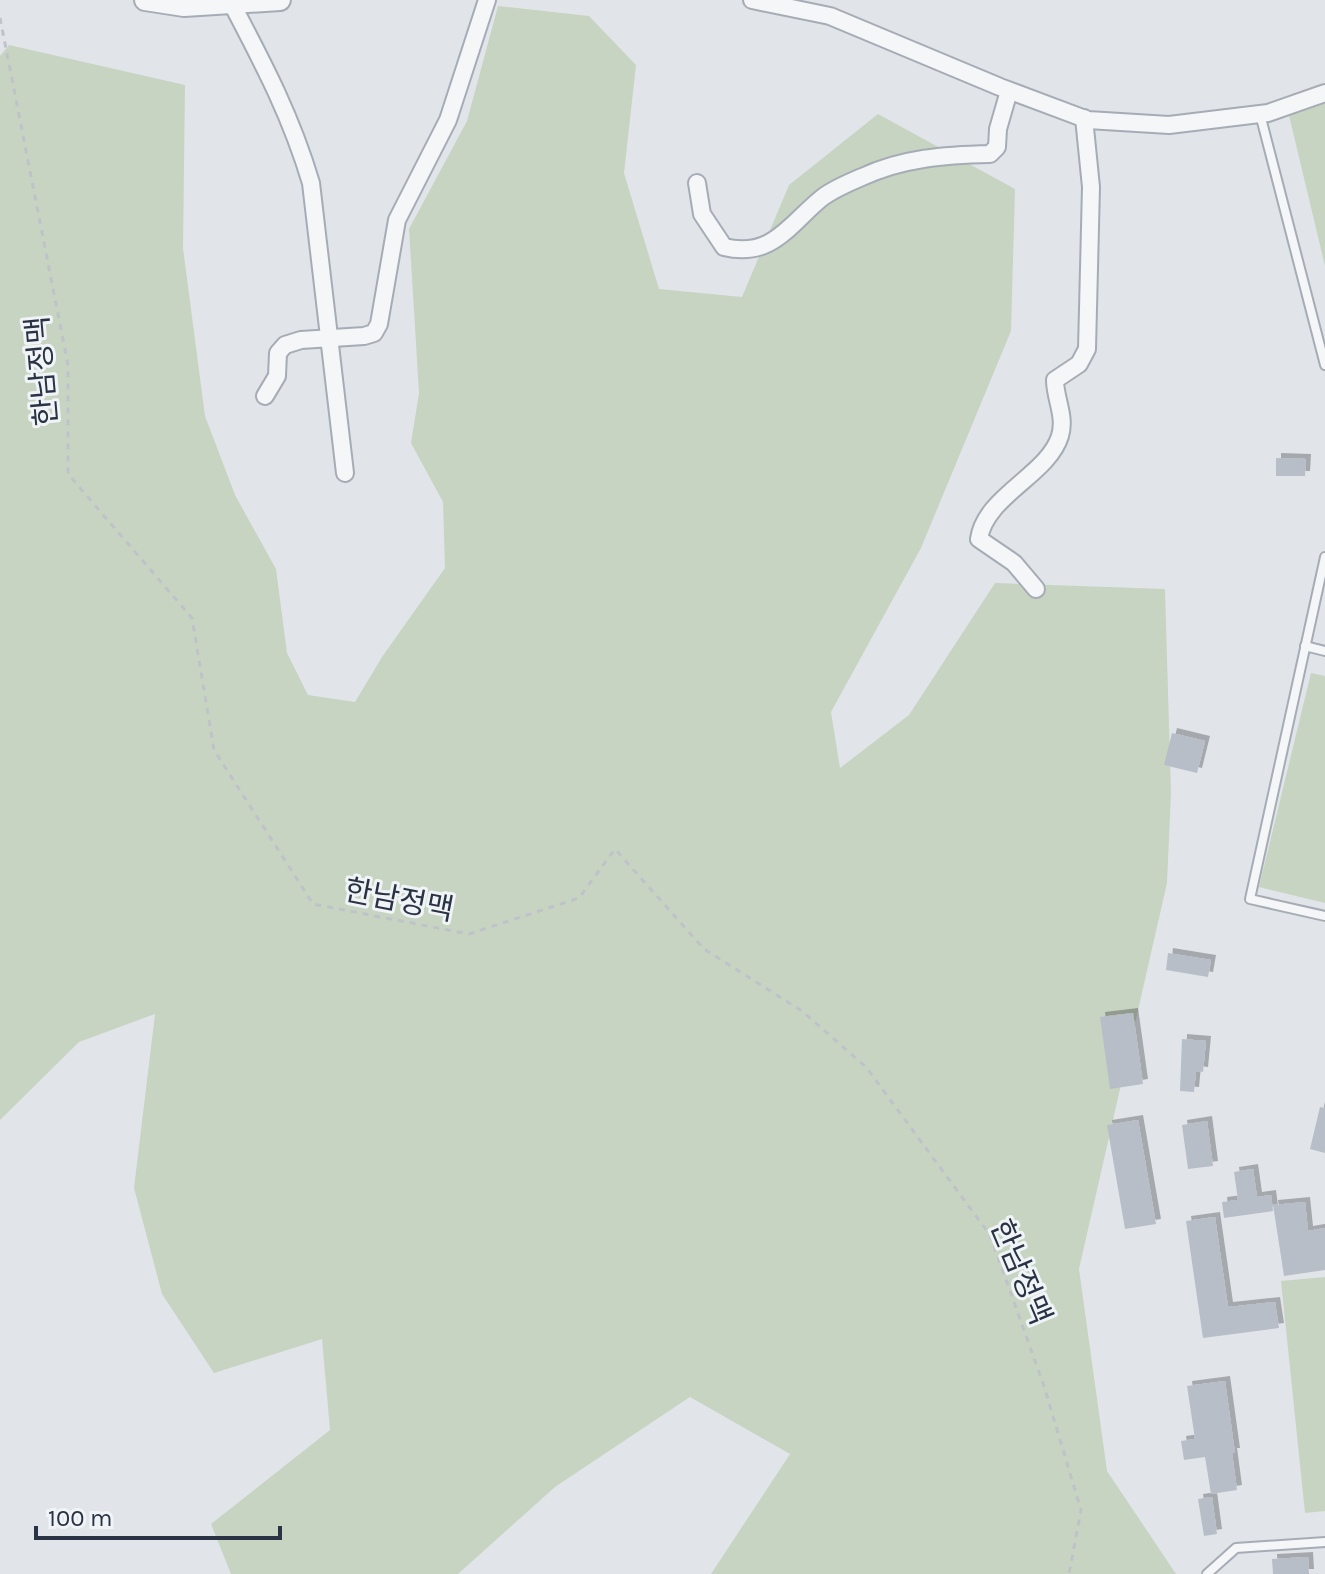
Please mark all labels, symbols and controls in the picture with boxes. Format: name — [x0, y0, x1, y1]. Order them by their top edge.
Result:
street label: 한남정맥 — [19, 314, 65, 428]
street label: 한남정맥 — [341, 872, 457, 928]
street label: 한남정맥 — [983, 1214, 1059, 1330]
scale bar — [36, 1490, 280, 1540]
text: 100 m — [48, 1504, 113, 1532]

